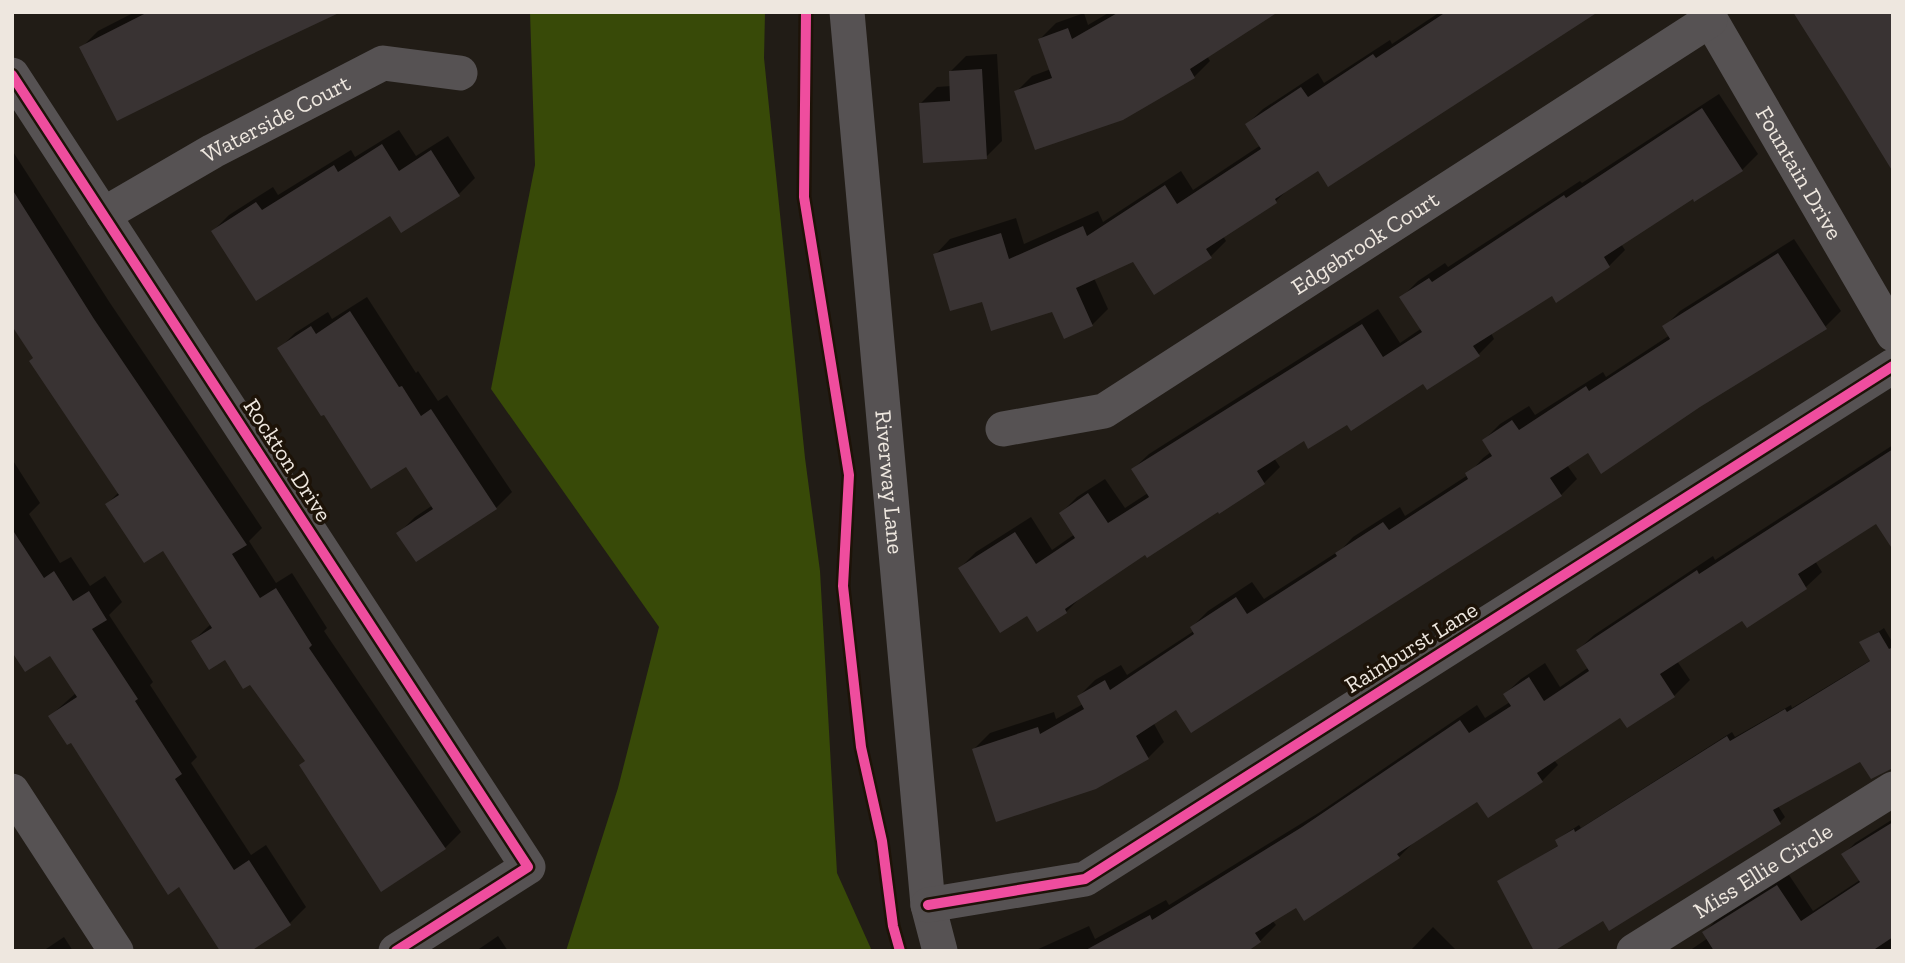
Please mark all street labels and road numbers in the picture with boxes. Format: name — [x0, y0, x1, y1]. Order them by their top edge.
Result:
street label: Waterside Court — [196, 68, 355, 169]
street label: Fountain Drive — [1750, 101, 1849, 244]
street label: Edgebrook Court — [1286, 185, 1444, 301]
street label: Rockton Drive — [238, 393, 338, 527]
street label: Riverway Lane — [869, 409, 910, 555]
street label: Rainburst Lane — [1339, 595, 1483, 699]
street label: Miss Ellie Circle — [1688, 816, 1838, 924]

